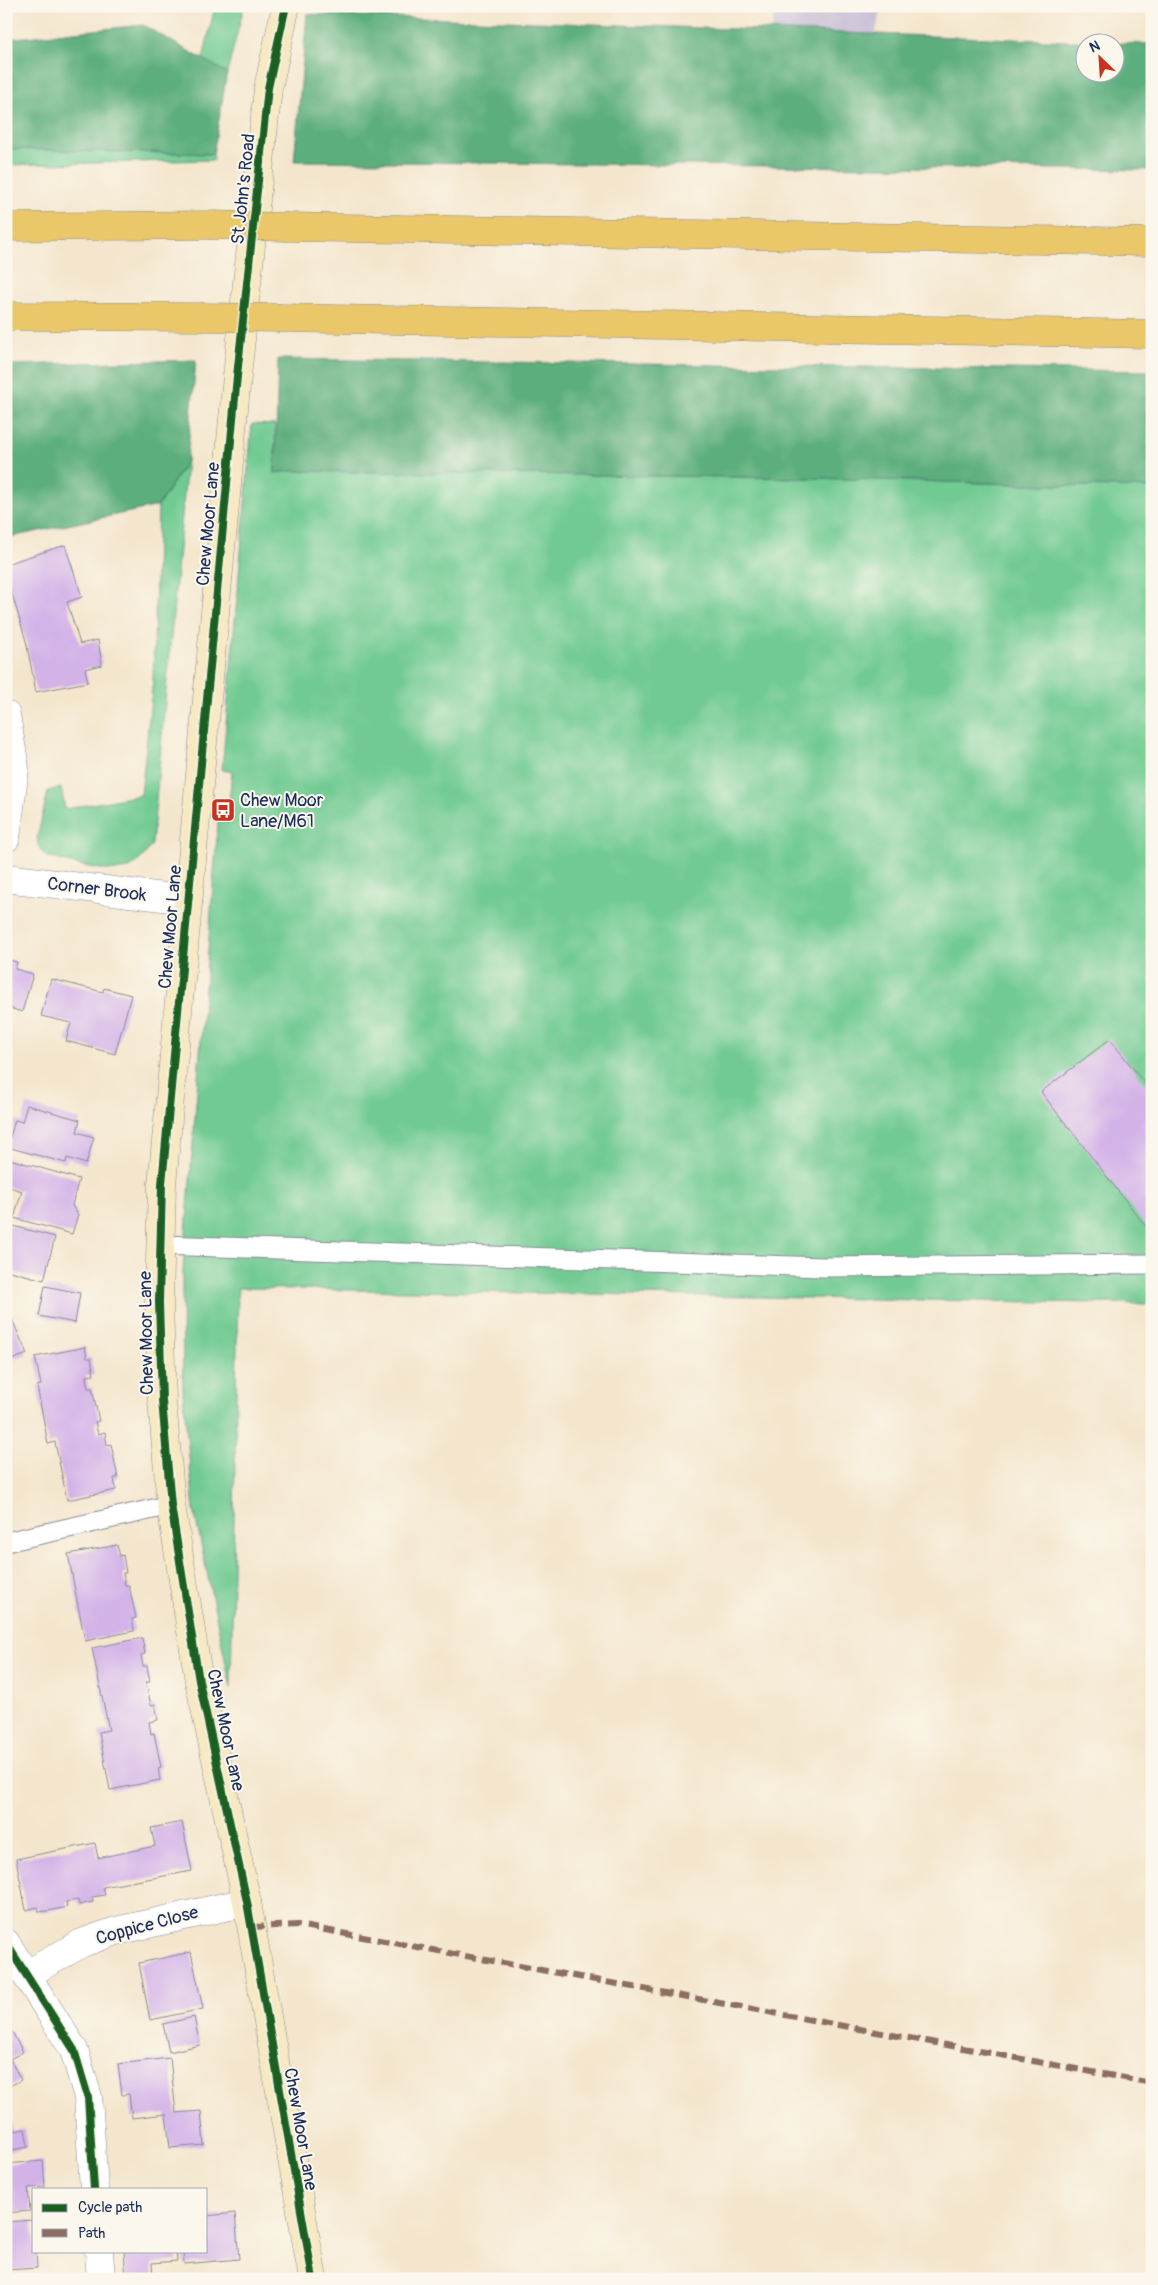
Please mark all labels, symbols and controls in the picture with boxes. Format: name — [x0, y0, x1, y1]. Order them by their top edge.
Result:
north arrow — [1076, 32, 1126, 82]
text: N — [1087, 37, 1103, 56]
street label: St John's Road — [226, 132, 261, 246]
street label: Chew Moor Lane — [192, 461, 225, 587]
place label: Chew Moor Lane/M61 — [240, 789, 324, 833]
bus stop icon: Chew Moor Lane/M61 — [210, 797, 236, 823]
street label: Chew Moor Lane — [154, 864, 187, 990]
street label: Corner Brook — [46, 872, 148, 907]
street label: Chew Moor Lane — [134, 1271, 159, 1395]
street label: Chew Moor Lane — [201, 1667, 250, 1793]
street label: Coppice Close — [93, 1901, 201, 1950]
street label: Chew Moor Lane — [278, 2066, 323, 2192]
legend — [32, 2188, 208, 2252]
text: Cycle path — [78, 2198, 142, 2217]
text: Path — [78, 2224, 105, 2243]

